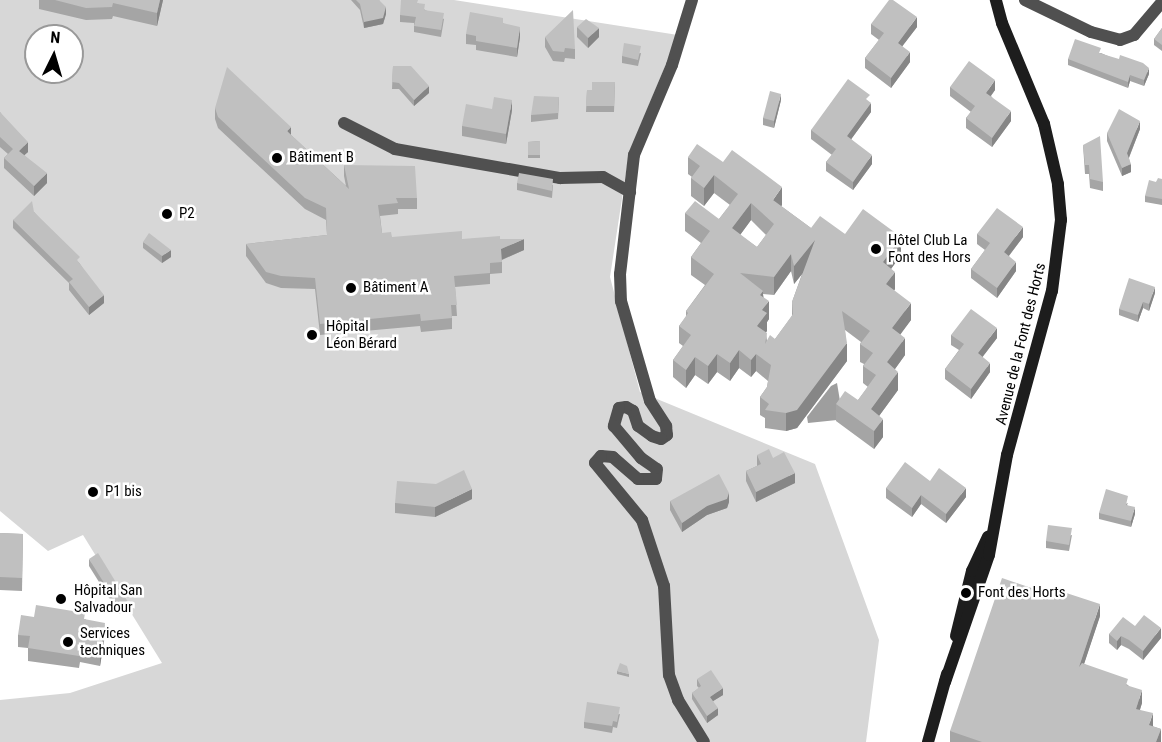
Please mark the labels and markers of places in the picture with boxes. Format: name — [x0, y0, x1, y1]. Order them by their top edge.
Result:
place label: Bâtiment B — [289, 149, 354, 167]
marker: Bâtiment B — [270, 151, 284, 165]
place label: P2 — [179, 205, 195, 223]
marker: P2 — [160, 207, 174, 221]
place label: Hôtel Club La Font des Hors — [888, 231, 971, 266]
marker: Hôtel Club La Font des Hors — [869, 242, 883, 256]
place label: Bâtiment A — [363, 279, 428, 297]
marker: Bâtiment A — [344, 281, 358, 295]
place label: Hôpital Léon Bérard — [326, 317, 397, 352]
marker: Hôpital Léon Bérard — [303, 326, 321, 344]
place label: P1 bis — [105, 483, 142, 501]
marker: P1 bis — [86, 485, 100, 499]
place label: Hôpital San Salvadour — [74, 581, 142, 616]
place label: Font des Horts — [978, 584, 1066, 602]
marker: Font des Horts — [959, 586, 973, 600]
marker: Hôpital San Salvadour — [52, 590, 70, 608]
place label: Services techniques — [80, 624, 145, 659]
marker: Services techniques — [61, 635, 75, 649]

